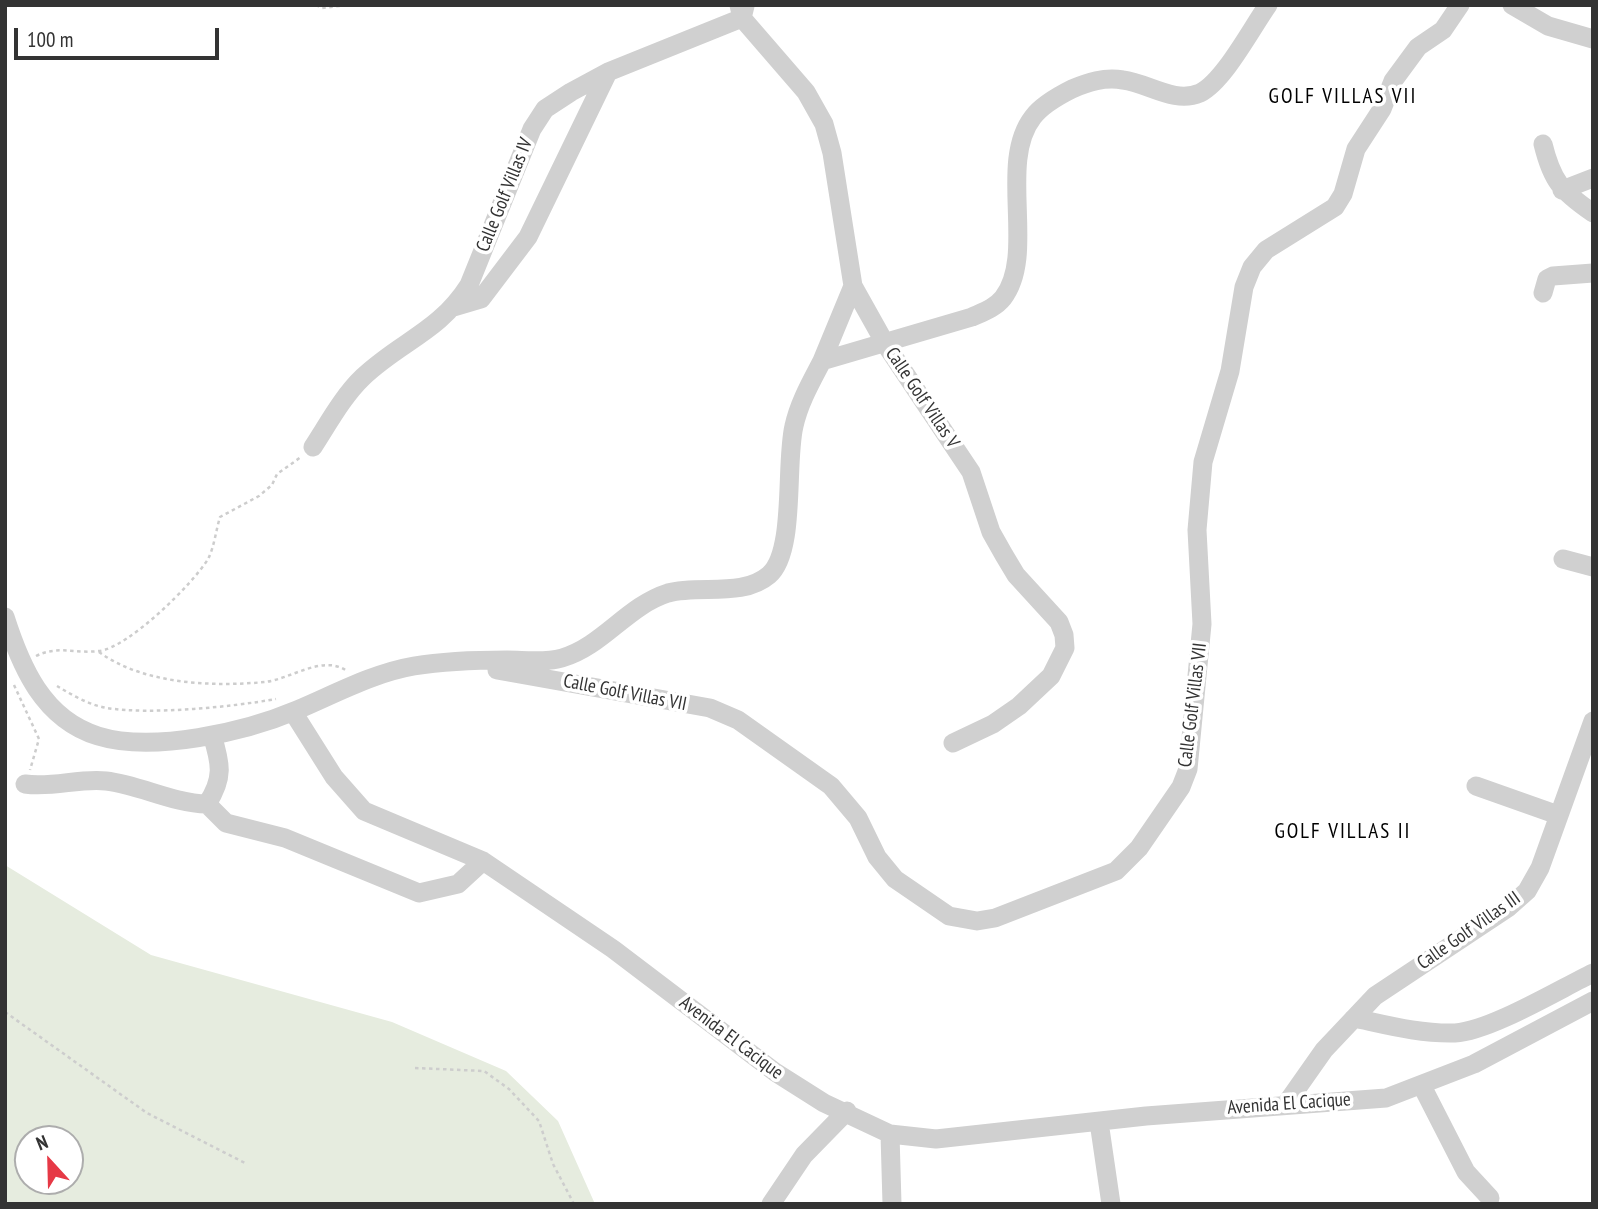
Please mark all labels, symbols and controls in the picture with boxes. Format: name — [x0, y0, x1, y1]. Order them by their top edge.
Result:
scale bar — [18, 14, 222, 58]
text: 100 m — [27, 26, 73, 53]
district label: GOLF VILLAS VII — [1270, 84, 1416, 110]
street label: Calle Golf Villas IV — [472, 135, 538, 255]
street label: Calle Golf Villas V — [880, 343, 964, 453]
street label: Calle Golf Villas VII — [1174, 642, 1212, 768]
street label: Calle Golf Villas VII — [561, 670, 689, 716]
district label: GOLF VILLAS II — [1276, 819, 1410, 845]
street label: Calle Golf Villas III — [1413, 887, 1525, 975]
street label: Avenida El Cacique — [675, 992, 787, 1084]
street label: Avenida El Cacique — [1226, 1088, 1352, 1120]
north arrow — [14, 1125, 84, 1195]
text: N — [33, 1129, 51, 1155]

